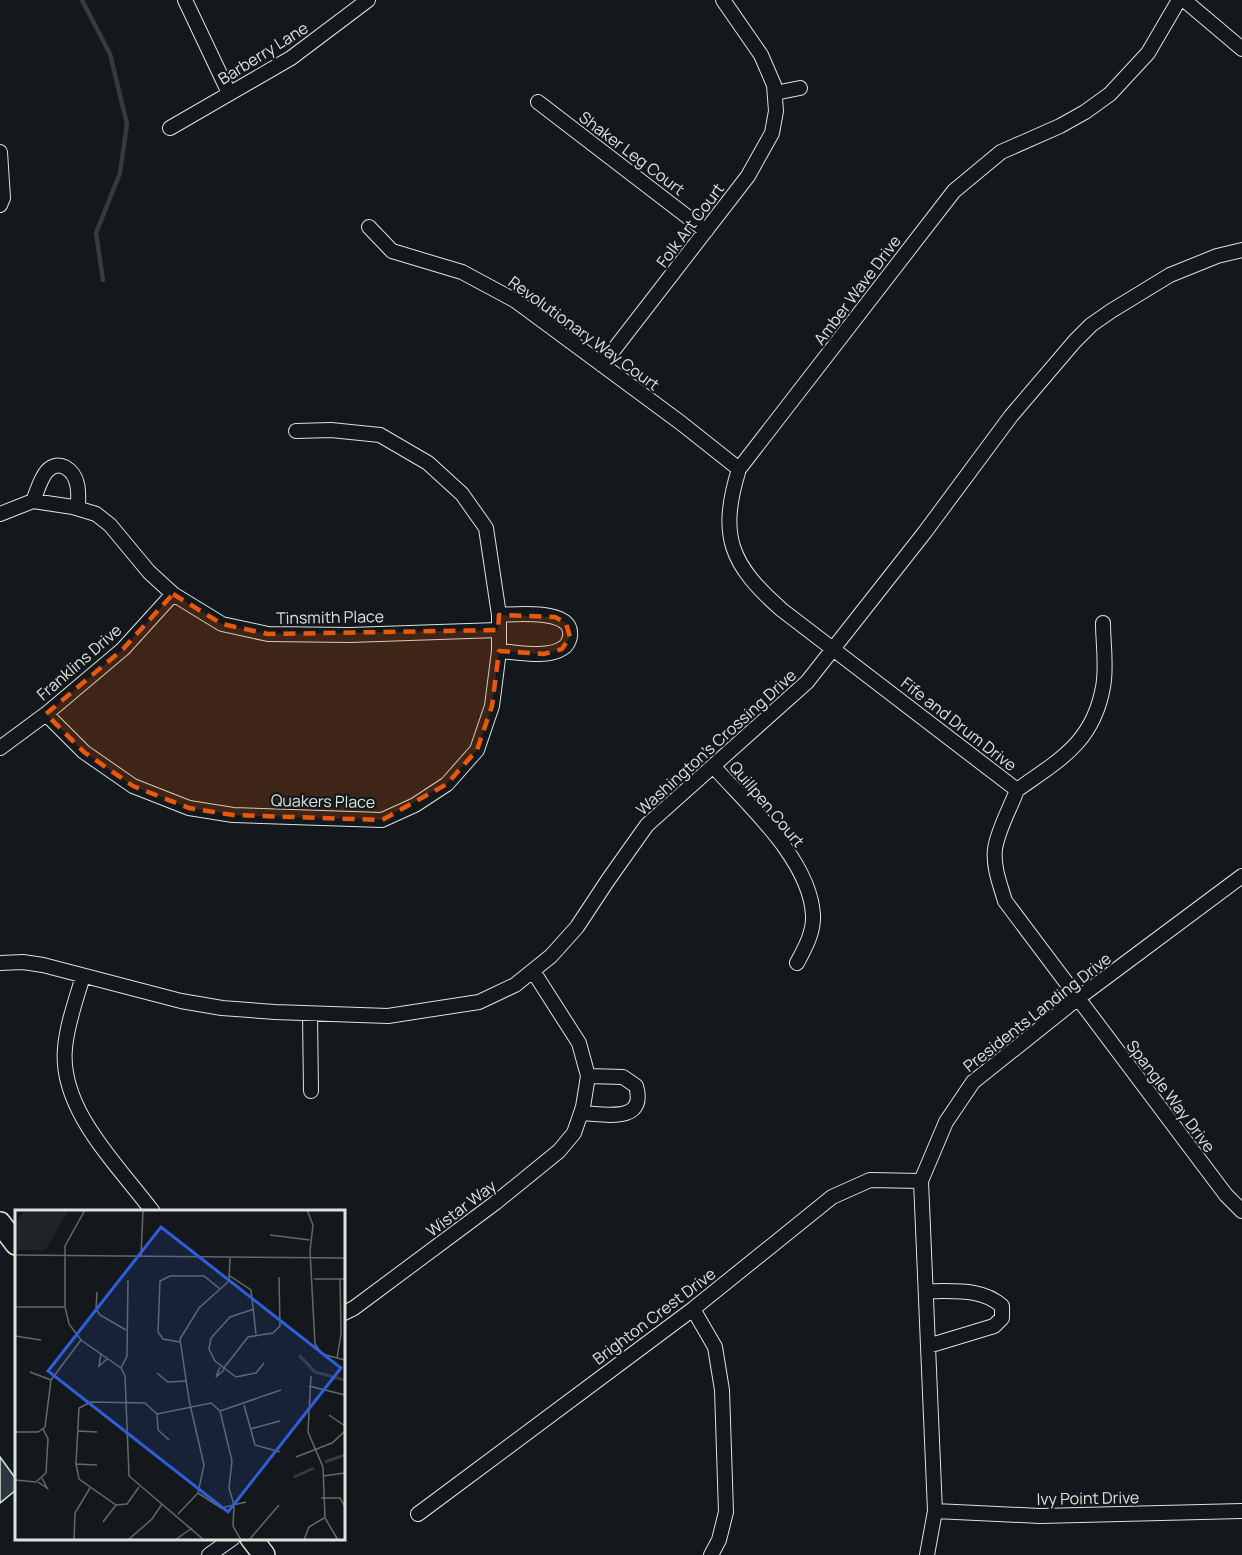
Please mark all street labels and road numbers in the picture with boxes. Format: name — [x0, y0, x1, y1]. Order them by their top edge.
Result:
street label: Barberry Lane — [214, 17, 312, 89]
street label: Shaker Leg Court — [575, 106, 689, 200]
street label: Folk Art Court — [651, 178, 729, 272]
street label: Amber Wave Drive — [808, 231, 906, 349]
street label: Revolutionary Way Court — [504, 271, 664, 395]
street label: Tinsmith Place — [276, 605, 384, 629]
street label: Franklins Drive — [32, 619, 126, 705]
street label: Washington's Crossing Drive — [631, 664, 801, 820]
street label: Fife and Drum Drive — [897, 672, 1021, 776]
street label: Quillpen Court — [724, 756, 810, 852]
street label: Quakers Place — [271, 789, 375, 813]
street label: Presidents Landing Drive — [958, 947, 1116, 1077]
street label: Spangle Way Drive — [1122, 1035, 1220, 1157]
street label: Wistar Way — [422, 1174, 501, 1242]
street label: Brighton Crest Drive — [588, 1263, 720, 1369]
street label: Ivy Point Drive — [1036, 1486, 1140, 1510]

